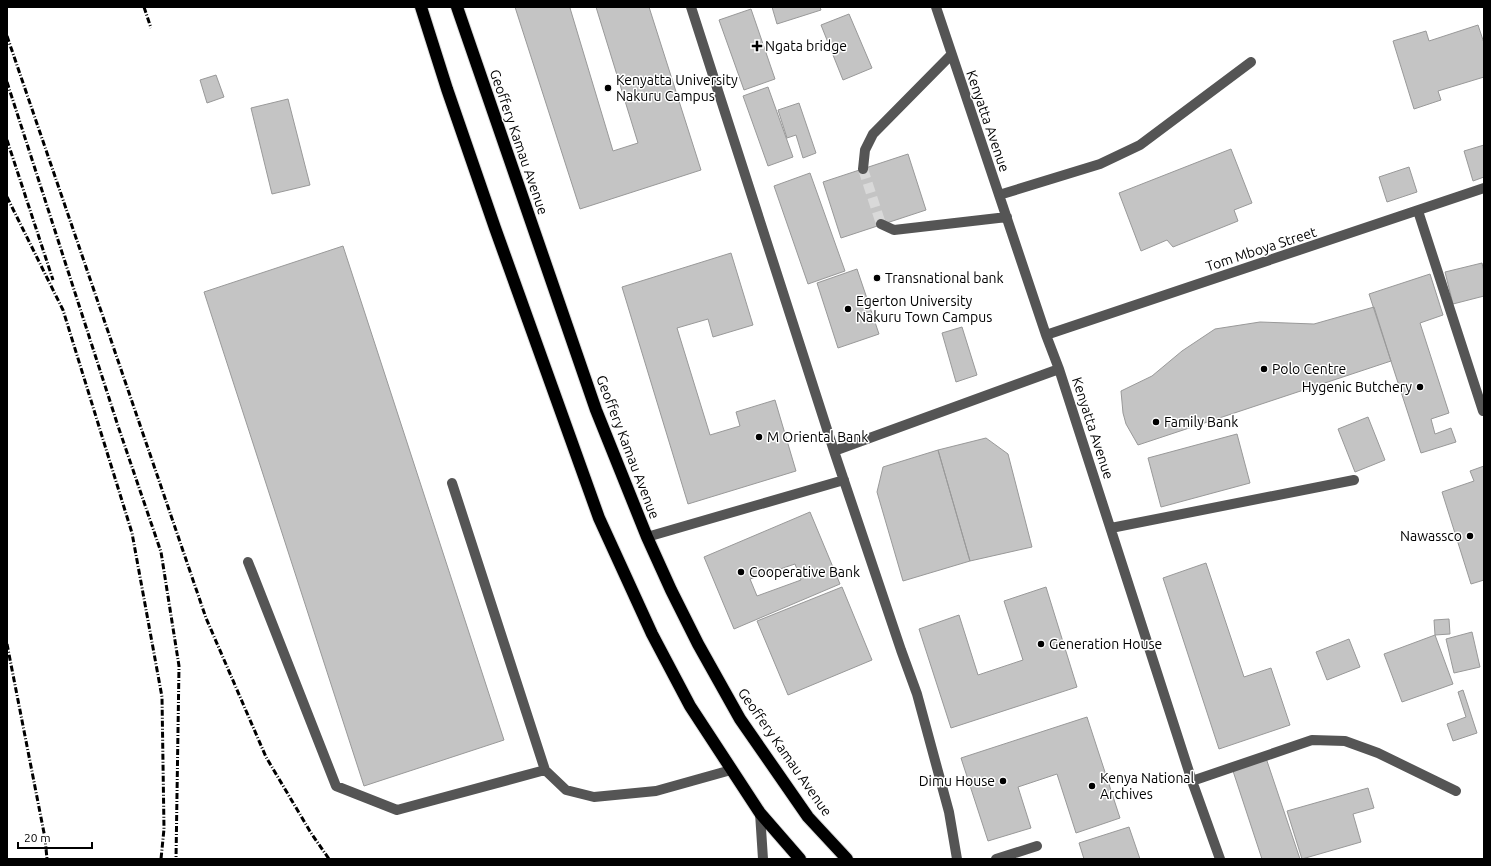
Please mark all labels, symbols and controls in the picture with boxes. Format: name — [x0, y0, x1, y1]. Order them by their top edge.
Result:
place label: Ngata bridge — [765, 38, 847, 54]
marker: Ngata bridge — [752, 41, 762, 51]
street label: Geoffery Kamau Avenue — [487, 67, 551, 217]
street label: Kenyatta Avenue — [963, 68, 1013, 174]
place label: Kenyatta University Nakuru Campus — [616, 72, 738, 104]
marker: Kenyatta University Nakuru Campus — [603, 83, 613, 93]
street label: Tom Mboya Street — [1204, 223, 1319, 274]
place label: Transnational bank — [885, 270, 1004, 286]
marker: Transnational bank — [872, 273, 882, 283]
place label: Egerton University Nakuru Town Campus — [856, 293, 992, 325]
marker: Egerton University Nakuru Town Campus — [843, 304, 853, 314]
place label: Polo Centre — [1272, 361, 1346, 377]
marker: Polo Centre — [1259, 364, 1269, 374]
street label: Geoffery Kamau Avenue — [593, 373, 663, 521]
street label: Kenyatta Avenue — [1069, 375, 1117, 481]
place label: Hygenic Butchery — [1302, 379, 1412, 395]
marker: Hygenic Butchery — [1415, 382, 1425, 392]
place label: Family Bank — [1164, 414, 1238, 430]
marker: Family Bank — [1151, 417, 1161, 427]
place label: M Oriental Bank — [767, 429, 868, 445]
marker: M Oriental Bank — [754, 432, 764, 442]
place label: Nawassco — [1400, 528, 1462, 544]
marker: Nawassco — [1465, 531, 1475, 541]
place label: Cooperative Bank — [749, 564, 860, 580]
marker: Cooperative Bank — [736, 567, 746, 577]
place label: Generation House — [1049, 636, 1162, 652]
marker: Generation House — [1036, 639, 1046, 649]
street label: Geoffery Kamau Avenue — [735, 685, 835, 819]
place label: Kenya National Archives — [1100, 770, 1195, 802]
place label: Dimu House — [919, 773, 995, 789]
marker: Dimu House — [998, 776, 1008, 786]
marker: Kenya National Archives — [1087, 781, 1097, 791]
scale bar — [18, 824, 92, 850]
text: 20 m — [24, 831, 51, 844]

